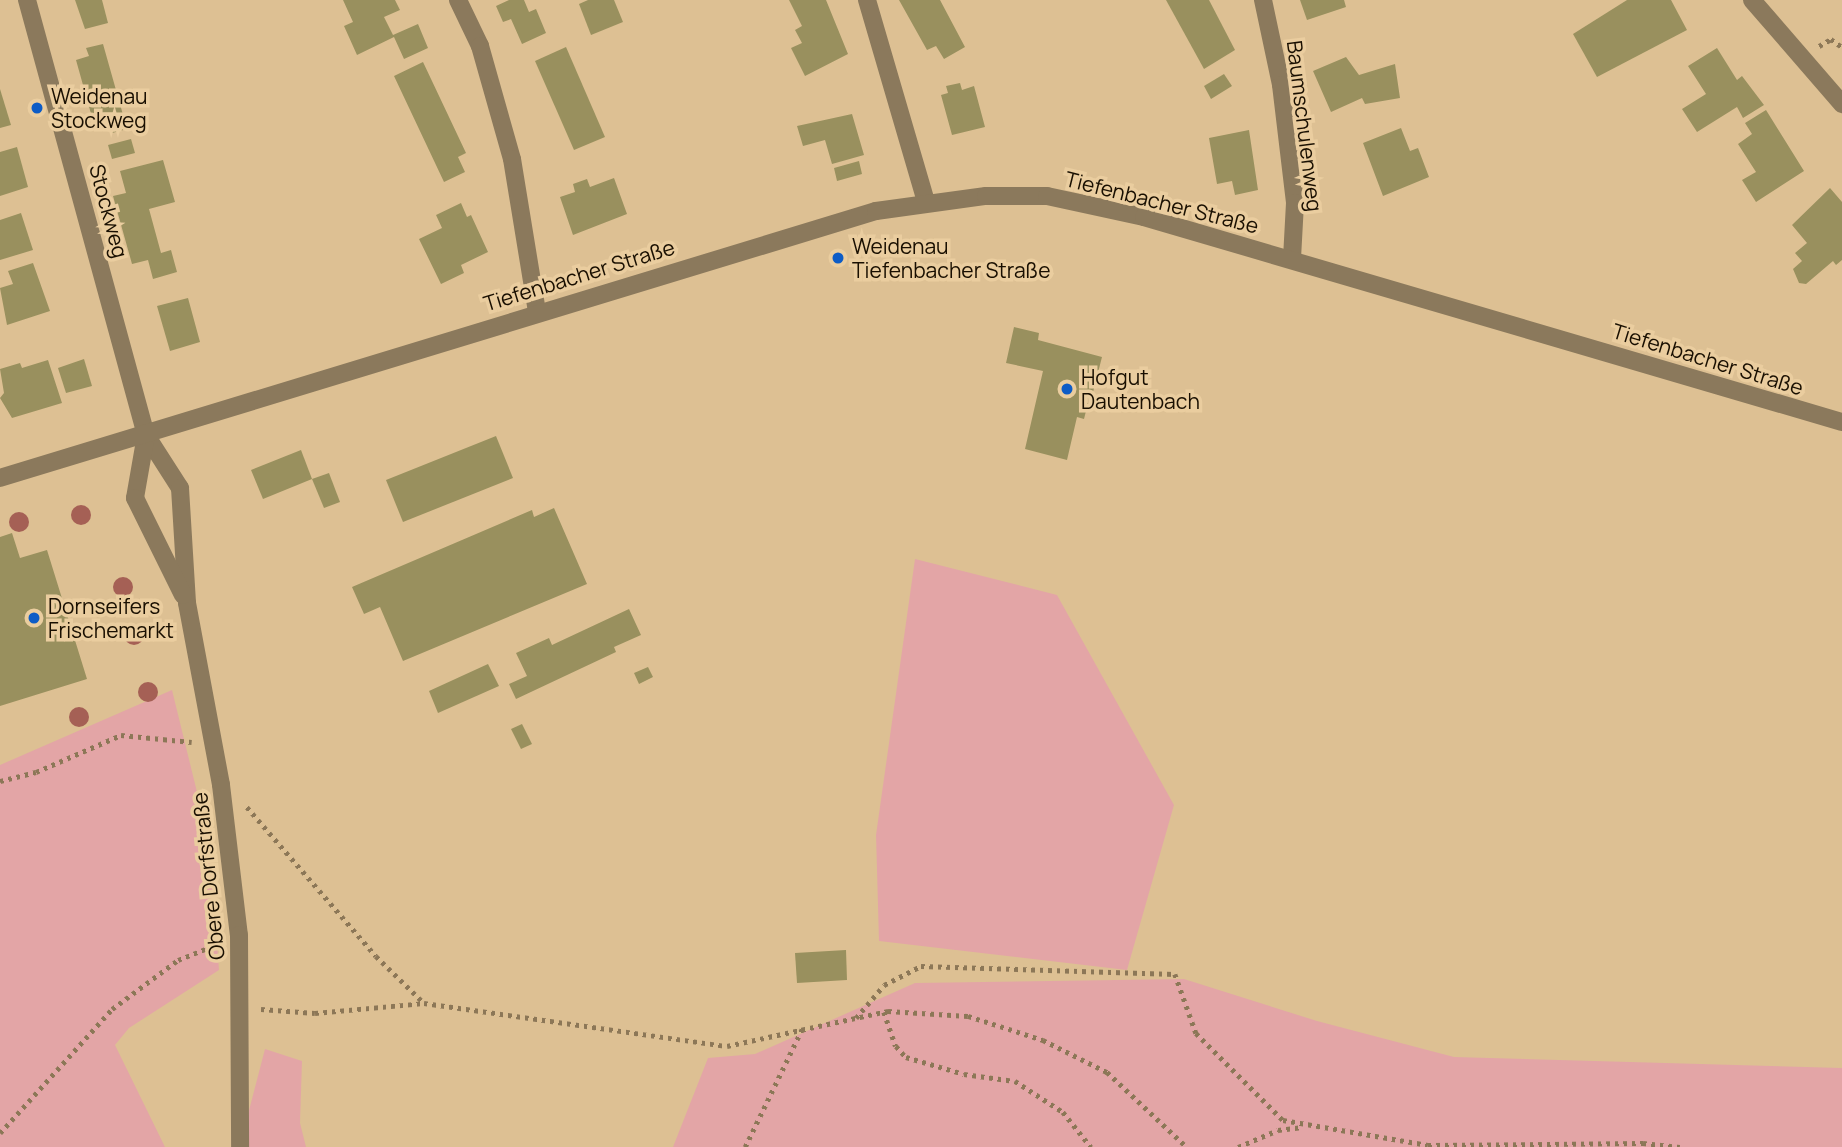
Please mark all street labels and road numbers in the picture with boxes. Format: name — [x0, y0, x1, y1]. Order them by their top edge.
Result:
street label: Baumschulenweg — [1282, 39, 1328, 213]
street label: Stockweg — [84, 161, 134, 261]
street label: Tiefenbacher Straße — [1063, 166, 1261, 238]
street label: Tiefenbacher Straße — [480, 234, 678, 316]
street label: Tiefenbacher Straße — [1609, 318, 1807, 400]
street label: Obere Dorfstraße — [187, 791, 229, 961]

